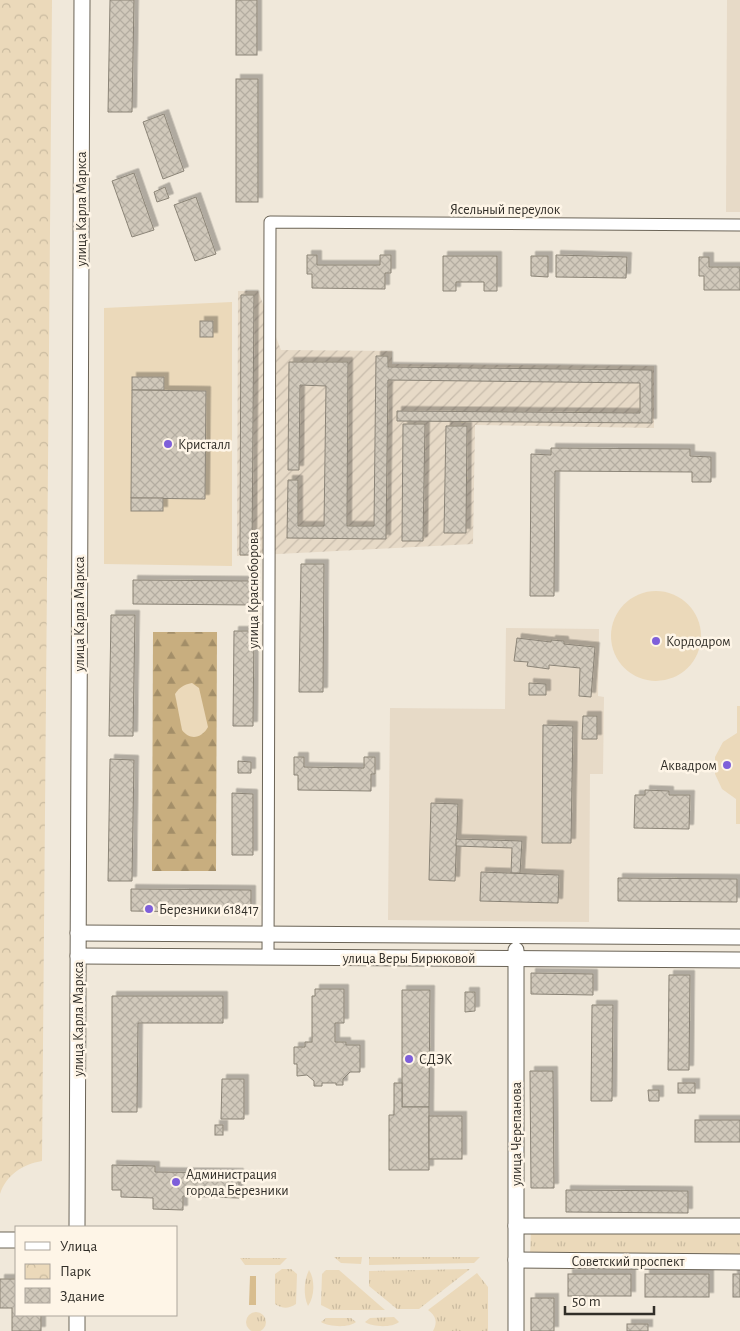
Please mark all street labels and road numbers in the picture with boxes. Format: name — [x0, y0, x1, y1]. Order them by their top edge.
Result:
street label: улица Карла Маркса — [75, 151, 89, 268]
street label: Ясельный переулок — [450, 203, 561, 217]
street label: улица Красноборова — [247, 531, 261, 650]
street label: улица Карла Маркса — [73, 556, 87, 673]
street label: улица Веры Бирюковой — [342, 952, 475, 966]
street label: улица Карла Маркса — [72, 961, 86, 1078]
street label: улица Черепанова — [510, 1081, 524, 1187]
street label: Советский проспект — [572, 1255, 685, 1269]

